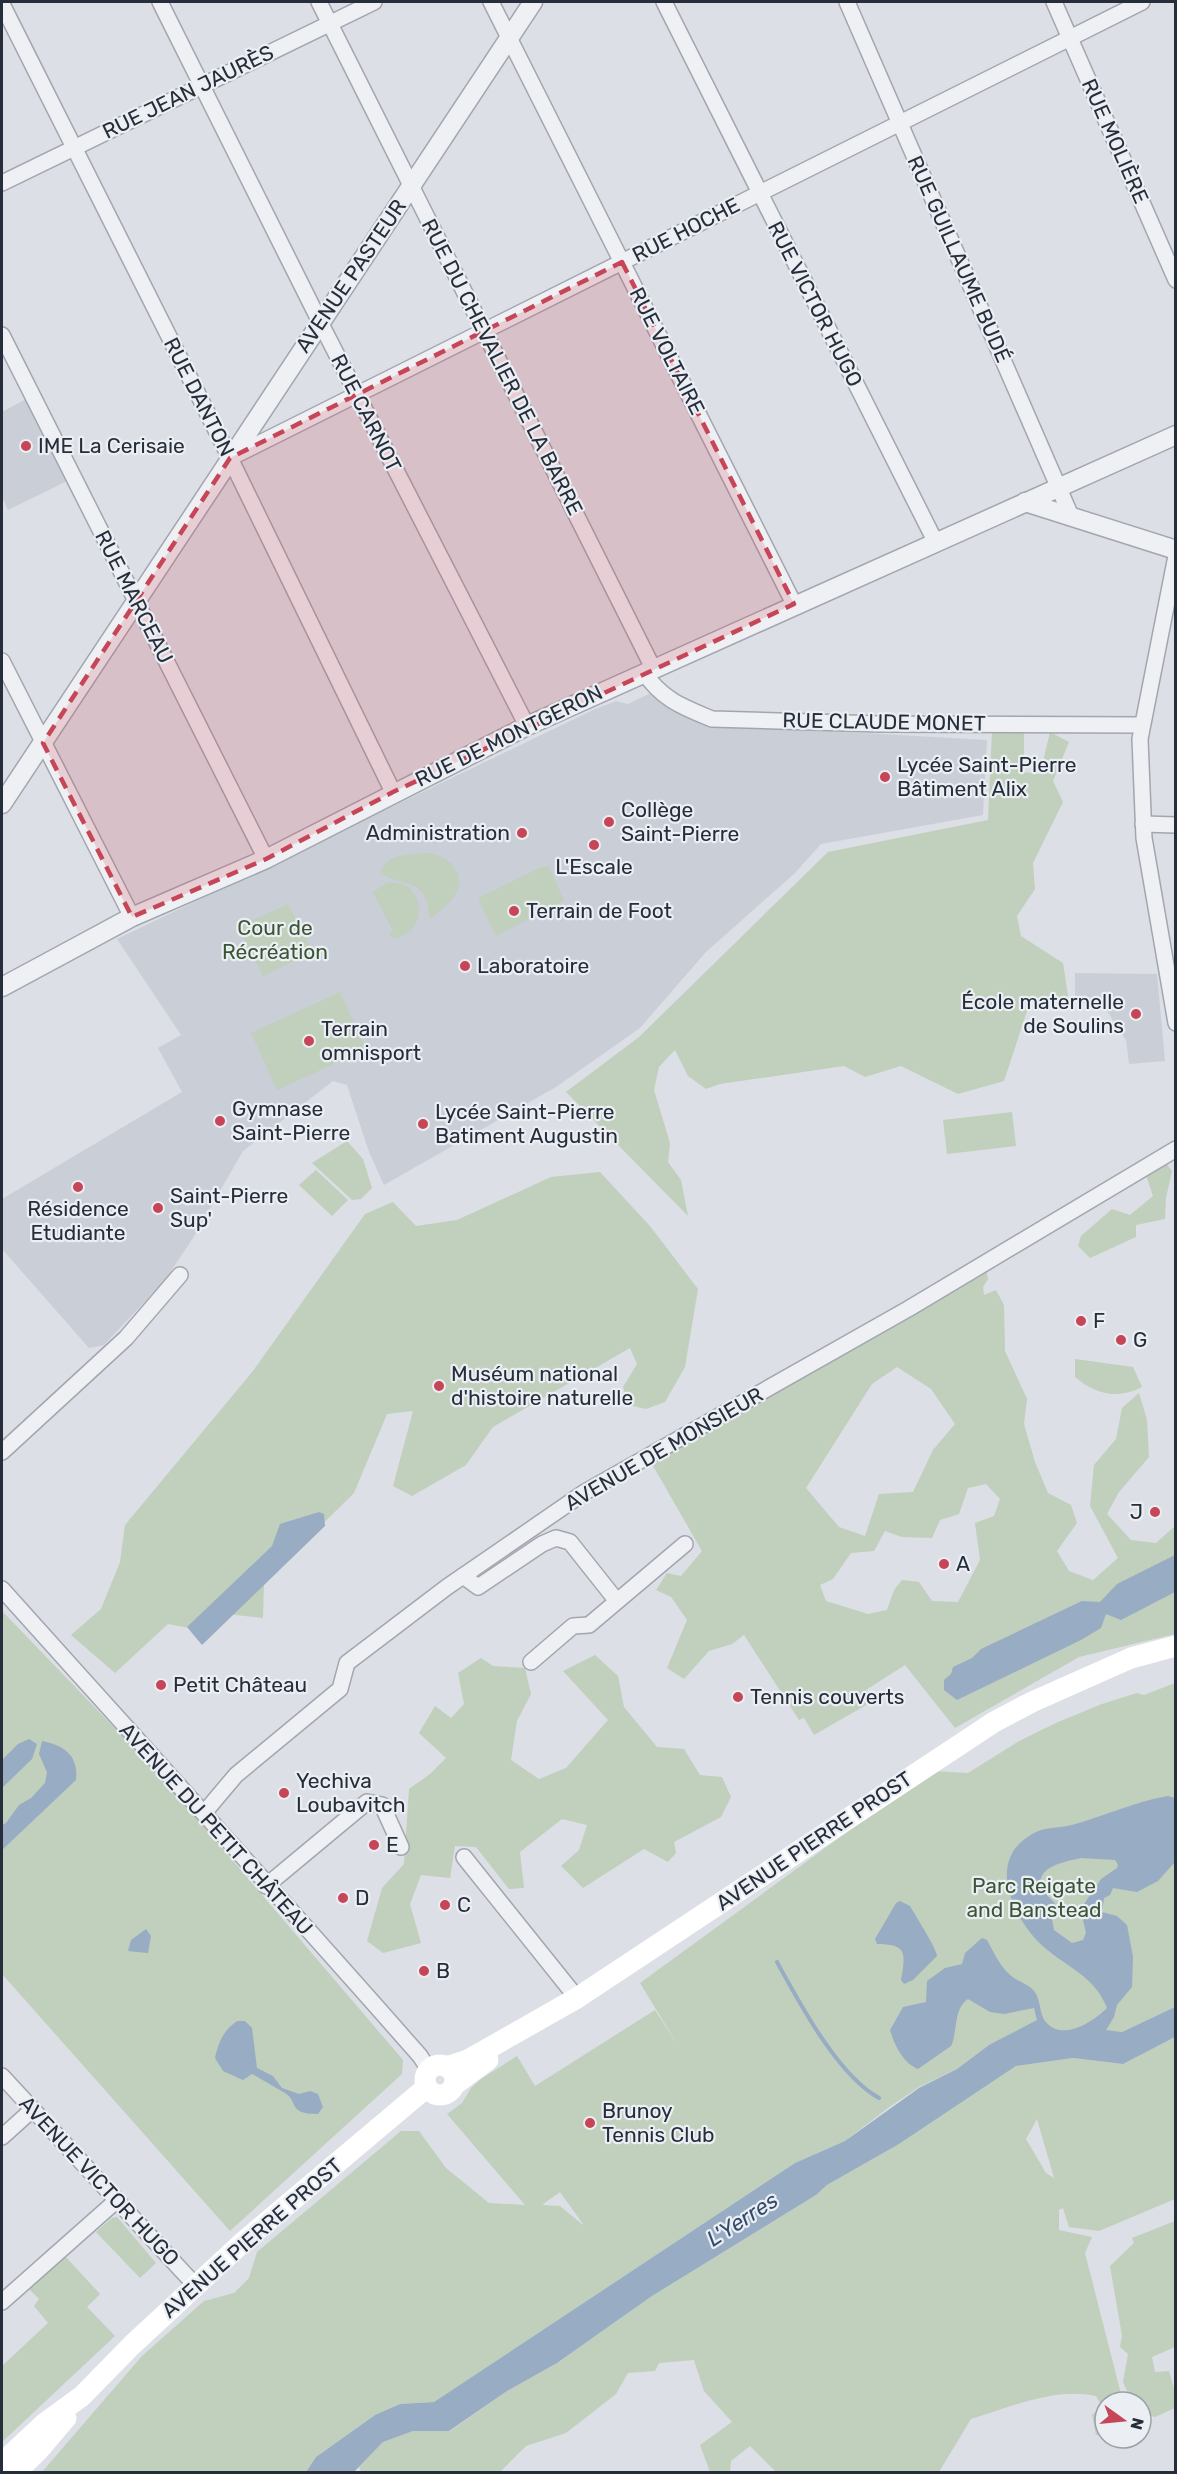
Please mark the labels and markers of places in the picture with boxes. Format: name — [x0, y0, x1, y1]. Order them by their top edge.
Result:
place label: IME La Cerisaie — [38, 433, 185, 458]
marker: IME La Cerisaie — [19, 439, 33, 453]
place label: Lycée Saint-Pierre Bâtiment Alix — [897, 752, 1076, 801]
marker: Lycée Saint-Pierre Bâtiment Alix — [878, 770, 892, 784]
place label: Collège Saint-Pierre — [621, 797, 739, 846]
marker: Collège Saint-Pierre — [602, 815, 616, 829]
place label: Administration — [366, 820, 510, 845]
marker: Administration — [515, 826, 529, 840]
marker: L'Escale — [587, 838, 601, 852]
place label: L'Escale — [555, 854, 633, 879]
place label: Terrain de Foot — [526, 898, 672, 923]
marker: Terrain de Foot — [507, 904, 521, 918]
place label: Laboratoire — [477, 953, 589, 978]
marker: Laboratoire — [458, 959, 472, 973]
place label: École maternelle de Soulins — [961, 989, 1124, 1038]
marker: École maternelle de Soulins — [1129, 1007, 1143, 1021]
place label: Terrain omnisport — [321, 1016, 421, 1065]
marker: Terrain omnisport — [302, 1034, 316, 1048]
place label: Gymnase Saint-Pierre — [232, 1096, 350, 1145]
place label: Lycée Saint-Pierre Batiment Augustin — [435, 1099, 618, 1148]
marker: Gymnase Saint-Pierre — [213, 1114, 227, 1128]
marker: Lycée Saint-Pierre Batiment Augustin — [416, 1117, 430, 1131]
marker: Résidence Etudiante — [71, 1180, 85, 1194]
place label: Saint-Pierre Sup' — [170, 1183, 288, 1232]
place label: Résidence Etudiante — [27, 1196, 129, 1245]
marker: Saint-Pierre Sup' — [151, 1201, 165, 1215]
place label: F — [1093, 1308, 1105, 1333]
marker: F — [1074, 1314, 1088, 1328]
place label: G — [1133, 1327, 1147, 1352]
marker: G — [1114, 1333, 1128, 1347]
place label: Muséum national d'histoire naturelle — [451, 1361, 633, 1410]
marker: Muséum national d'histoire naturelle — [432, 1379, 446, 1393]
place label: J — [1130, 1499, 1143, 1524]
marker: J — [1148, 1505, 1162, 1519]
place label: A — [956, 1551, 970, 1576]
marker: A — [937, 1557, 951, 1571]
place label: Petit Château — [173, 1672, 307, 1697]
marker: Petit Château — [154, 1678, 168, 1692]
place label: Tennis couverts — [750, 1684, 905, 1709]
marker: Tennis couverts — [731, 1690, 745, 1704]
place label: Yechiva Loubavitch — [296, 1768, 405, 1817]
marker: Yechiva Loubavitch — [277, 1786, 291, 1800]
place label: E — [386, 1832, 399, 1857]
marker: E — [367, 1838, 381, 1852]
place label: D — [355, 1885, 369, 1910]
marker: D — [336, 1891, 350, 1905]
place label: C — [457, 1892, 471, 1917]
marker: C — [438, 1898, 452, 1912]
place label: B — [436, 1958, 450, 1983]
marker: B — [417, 1964, 431, 1978]
place label: Brunoy Tennis Club — [602, 2098, 715, 2147]
marker: Brunoy Tennis Club — [583, 2116, 597, 2130]

